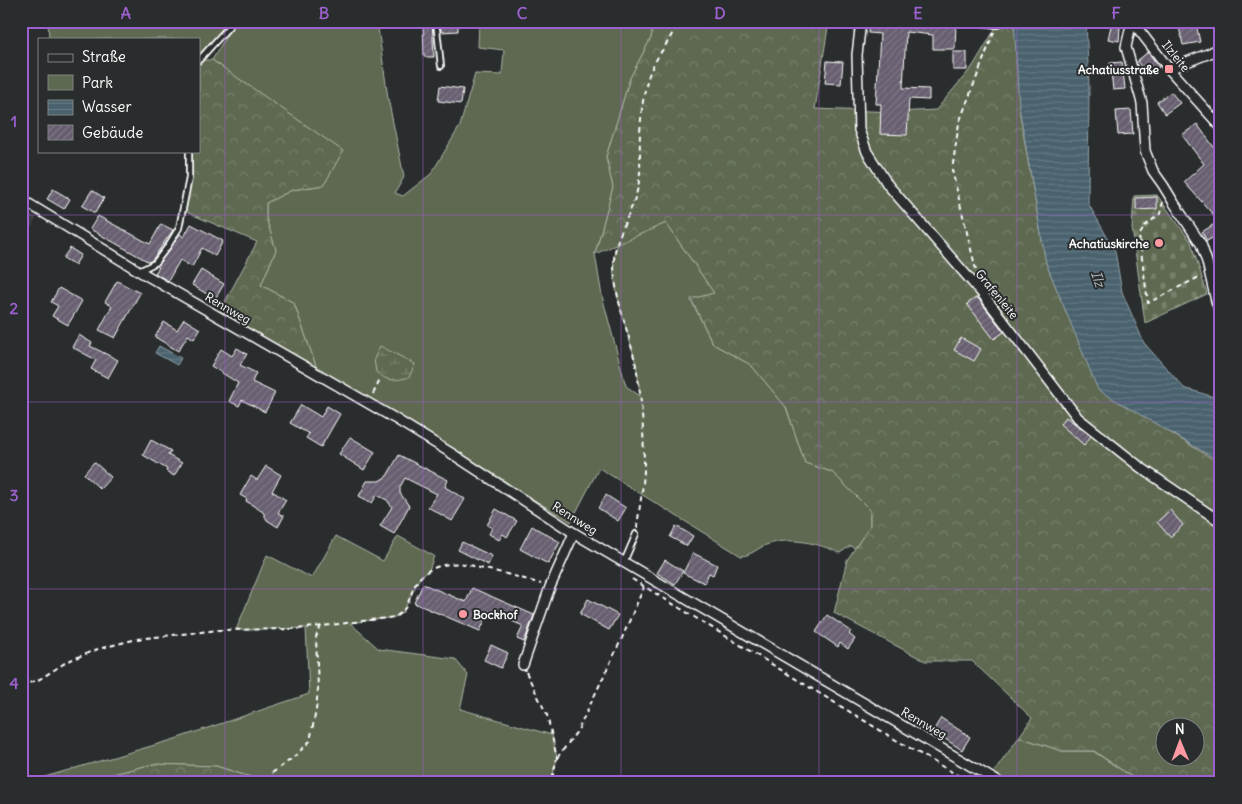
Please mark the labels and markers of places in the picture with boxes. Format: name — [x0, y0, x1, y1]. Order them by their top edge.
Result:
place label: Achatiusstraße — [1078, 62, 1160, 77]
marker: Achatiusstraße — [1163, 63, 1175, 75]
place label: Achatiuskirche — [1069, 236, 1150, 251]
marker: Achatiuskirche — [1153, 237, 1165, 249]
place label: Bockhof — [473, 607, 518, 622]
marker: Bockhof — [457, 608, 469, 620]

